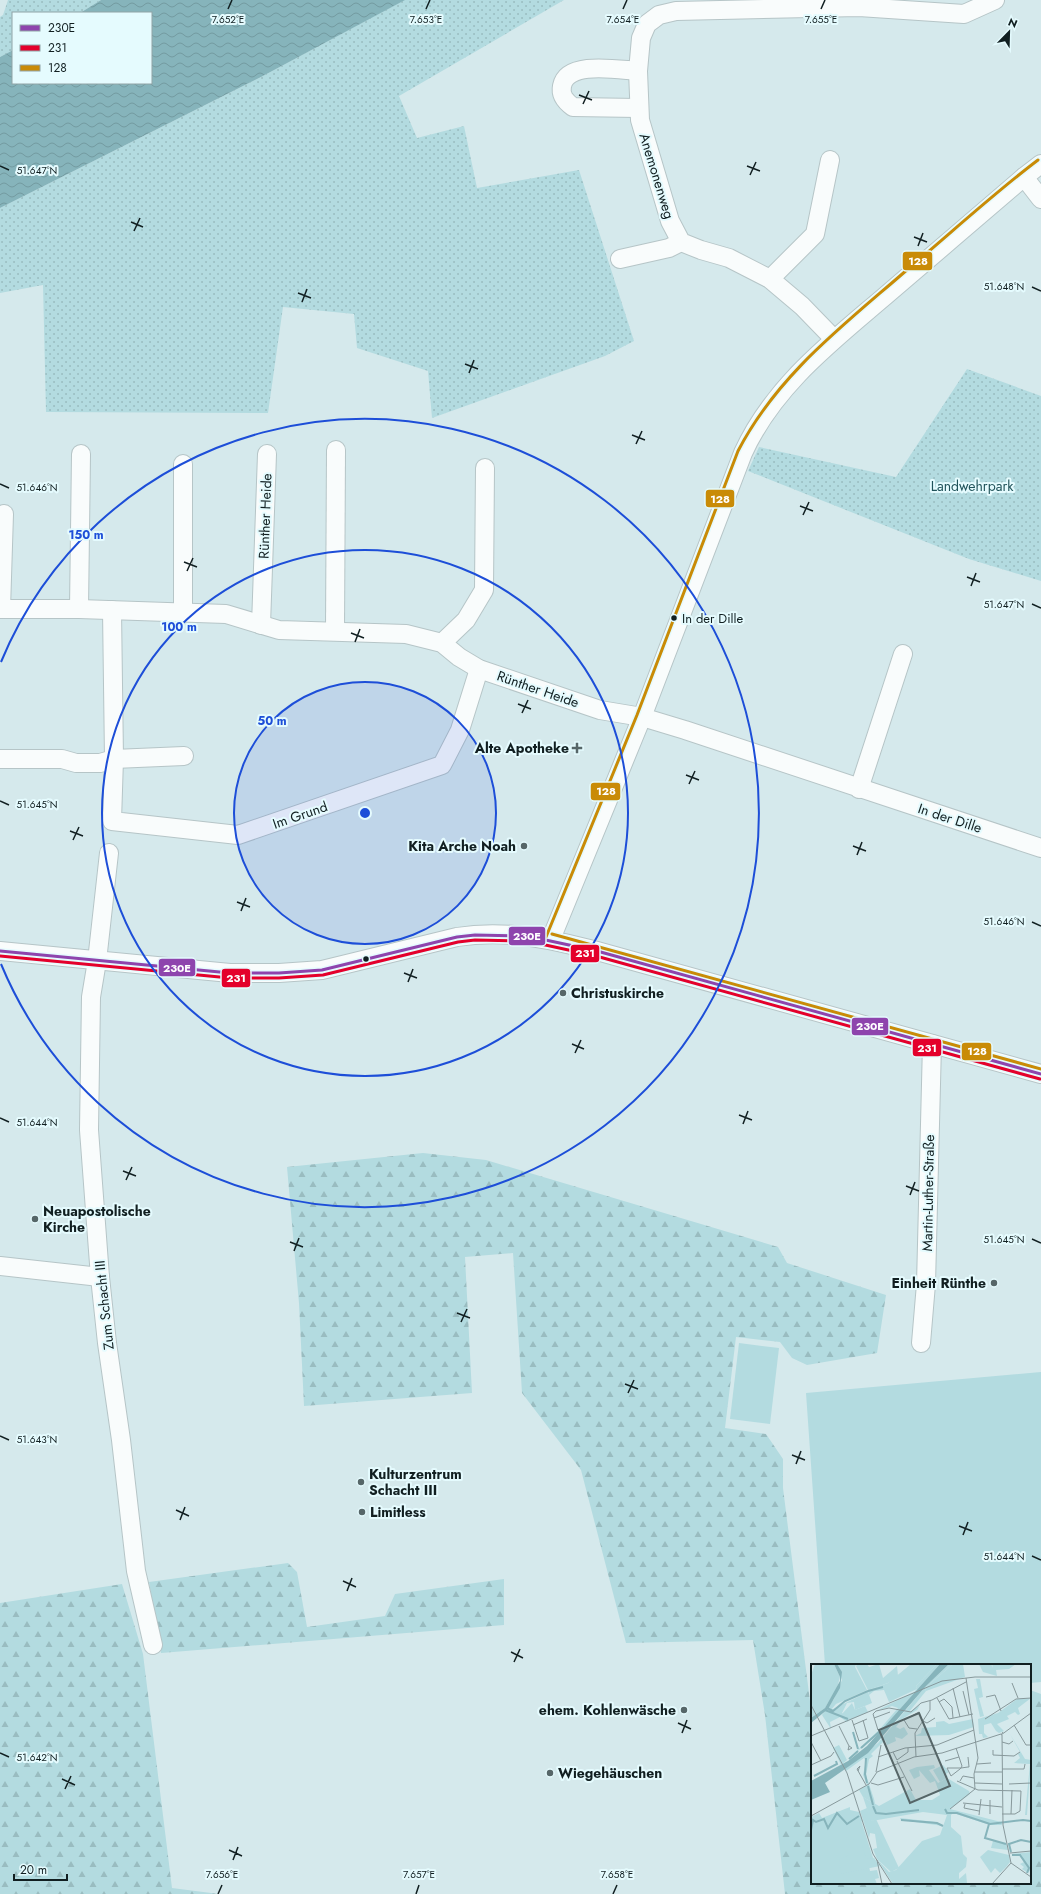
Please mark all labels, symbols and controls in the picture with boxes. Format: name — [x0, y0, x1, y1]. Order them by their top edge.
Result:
legend — [12, 12, 152, 84]
text: 7.652°E — [212, 12, 244, 27]
text: 7.653°E — [410, 12, 442, 27]
text: 7.654°E — [607, 12, 639, 27]
text: 7.655°E — [805, 12, 837, 27]
north arrow — [989, 12, 1029, 52]
text: N — [1006, 14, 1020, 32]
text: 230E — [48, 19, 75, 37]
text: 231 — [48, 39, 67, 57]
text: 128 — [48, 59, 67, 77]
street label: Anemonenweg — [634, 131, 680, 221]
text: 51.647°N — [17, 163, 57, 178]
line badge: 128 — [902, 251, 933, 271]
text: 128 — [908, 253, 928, 269]
text: 51.648°N — [984, 279, 1024, 294]
street label: Rünther Heide — [254, 473, 276, 559]
park label: Landwehrpark — [931, 476, 1014, 496]
text: 51.646°N — [16, 480, 58, 495]
line badge: 128 — [705, 489, 735, 508]
text: 128 — [710, 491, 730, 507]
text: 150 m — [68, 526, 104, 544]
text: 51.647°N — [984, 597, 1024, 612]
place label: In der Dille — [682, 609, 744, 628]
marker: In der Dille — [669, 613, 679, 623]
text: 100 m — [161, 618, 197, 636]
street label: Rünther Heide — [494, 666, 582, 712]
text: 50 m — [257, 712, 287, 730]
place label: Alte Apotheke — [474, 738, 569, 758]
marker: Alte Apotheke — [572, 743, 582, 753]
line badge: 128 — [590, 782, 621, 801]
text: 128 — [596, 783, 616, 799]
street label: Im Grund — [270, 796, 330, 834]
text: 51.645°N — [17, 797, 57, 812]
street label: In der Dille — [916, 798, 984, 838]
centre of rings — [358, 806, 372, 820]
place label: Kita Arche Noah — [408, 836, 516, 856]
marker: Kita Arche Noah — [519, 841, 529, 851]
text: 51.646°N — [983, 914, 1025, 929]
line badge: 230E — [508, 926, 546, 946]
text: 230E — [513, 928, 541, 944]
line badge: 231 — [570, 944, 600, 963]
text: 231 — [575, 945, 595, 961]
unlabelled marker — [361, 954, 371, 964]
line badge: 230E — [158, 958, 196, 977]
text: 230E — [163, 960, 191, 976]
line badge: 231 — [221, 968, 251, 988]
text: 231 — [226, 970, 246, 986]
place label: Christuskirche — [571, 983, 664, 1003]
marker: Christuskirche — [558, 988, 568, 998]
line badge: 230E — [851, 1017, 889, 1036]
text: 230E — [856, 1018, 884, 1034]
line badge: 231 — [912, 1038, 942, 1057]
text: 231 — [917, 1040, 937, 1056]
line badge: 128 — [961, 1042, 992, 1061]
text: 128 — [967, 1043, 987, 1059]
text: 51.644°N — [16, 1115, 58, 1130]
street label: Martin-Luther-Straße — [917, 1134, 939, 1252]
place label: Neuapostolische Kirche — [43, 1201, 151, 1237]
marker: Neuapostolische Kirche — [30, 1214, 40, 1224]
text: 51.645°N — [984, 1232, 1024, 1247]
street label: Zum Schacht III — [89, 1259, 119, 1351]
place label: Einheit Rünthe — [892, 1273, 986, 1293]
marker: Einheit Rünthe — [989, 1278, 999, 1288]
text: 51.643°N — [17, 1432, 57, 1447]
place label: Kulturzentrum Schacht III — [369, 1464, 462, 1500]
marker: Kulturzentrum Schacht III — [356, 1477, 366, 1487]
place label: Limitless — [370, 1502, 426, 1522]
marker: Limitless — [357, 1507, 367, 1517]
text: 51.644°N — [983, 1549, 1025, 1564]
inset map — [811, 1664, 1031, 1884]
place label: ehem. Kohlenwäsche — [539, 1700, 676, 1720]
marker: ehem. Kohlenwäsche — [679, 1705, 689, 1715]
text: 51.642°N — [17, 1750, 57, 1765]
place label: Wiegehäuschen — [558, 1763, 662, 1783]
marker: Wiegehäuschen — [545, 1768, 555, 1778]
scale bar — [14, 1856, 67, 1882]
text: 20 m — [20, 1861, 47, 1879]
text: 7.656°E — [206, 1867, 238, 1882]
text: 7.657°E — [403, 1867, 435, 1882]
text: 7.658°E — [601, 1867, 633, 1882]

